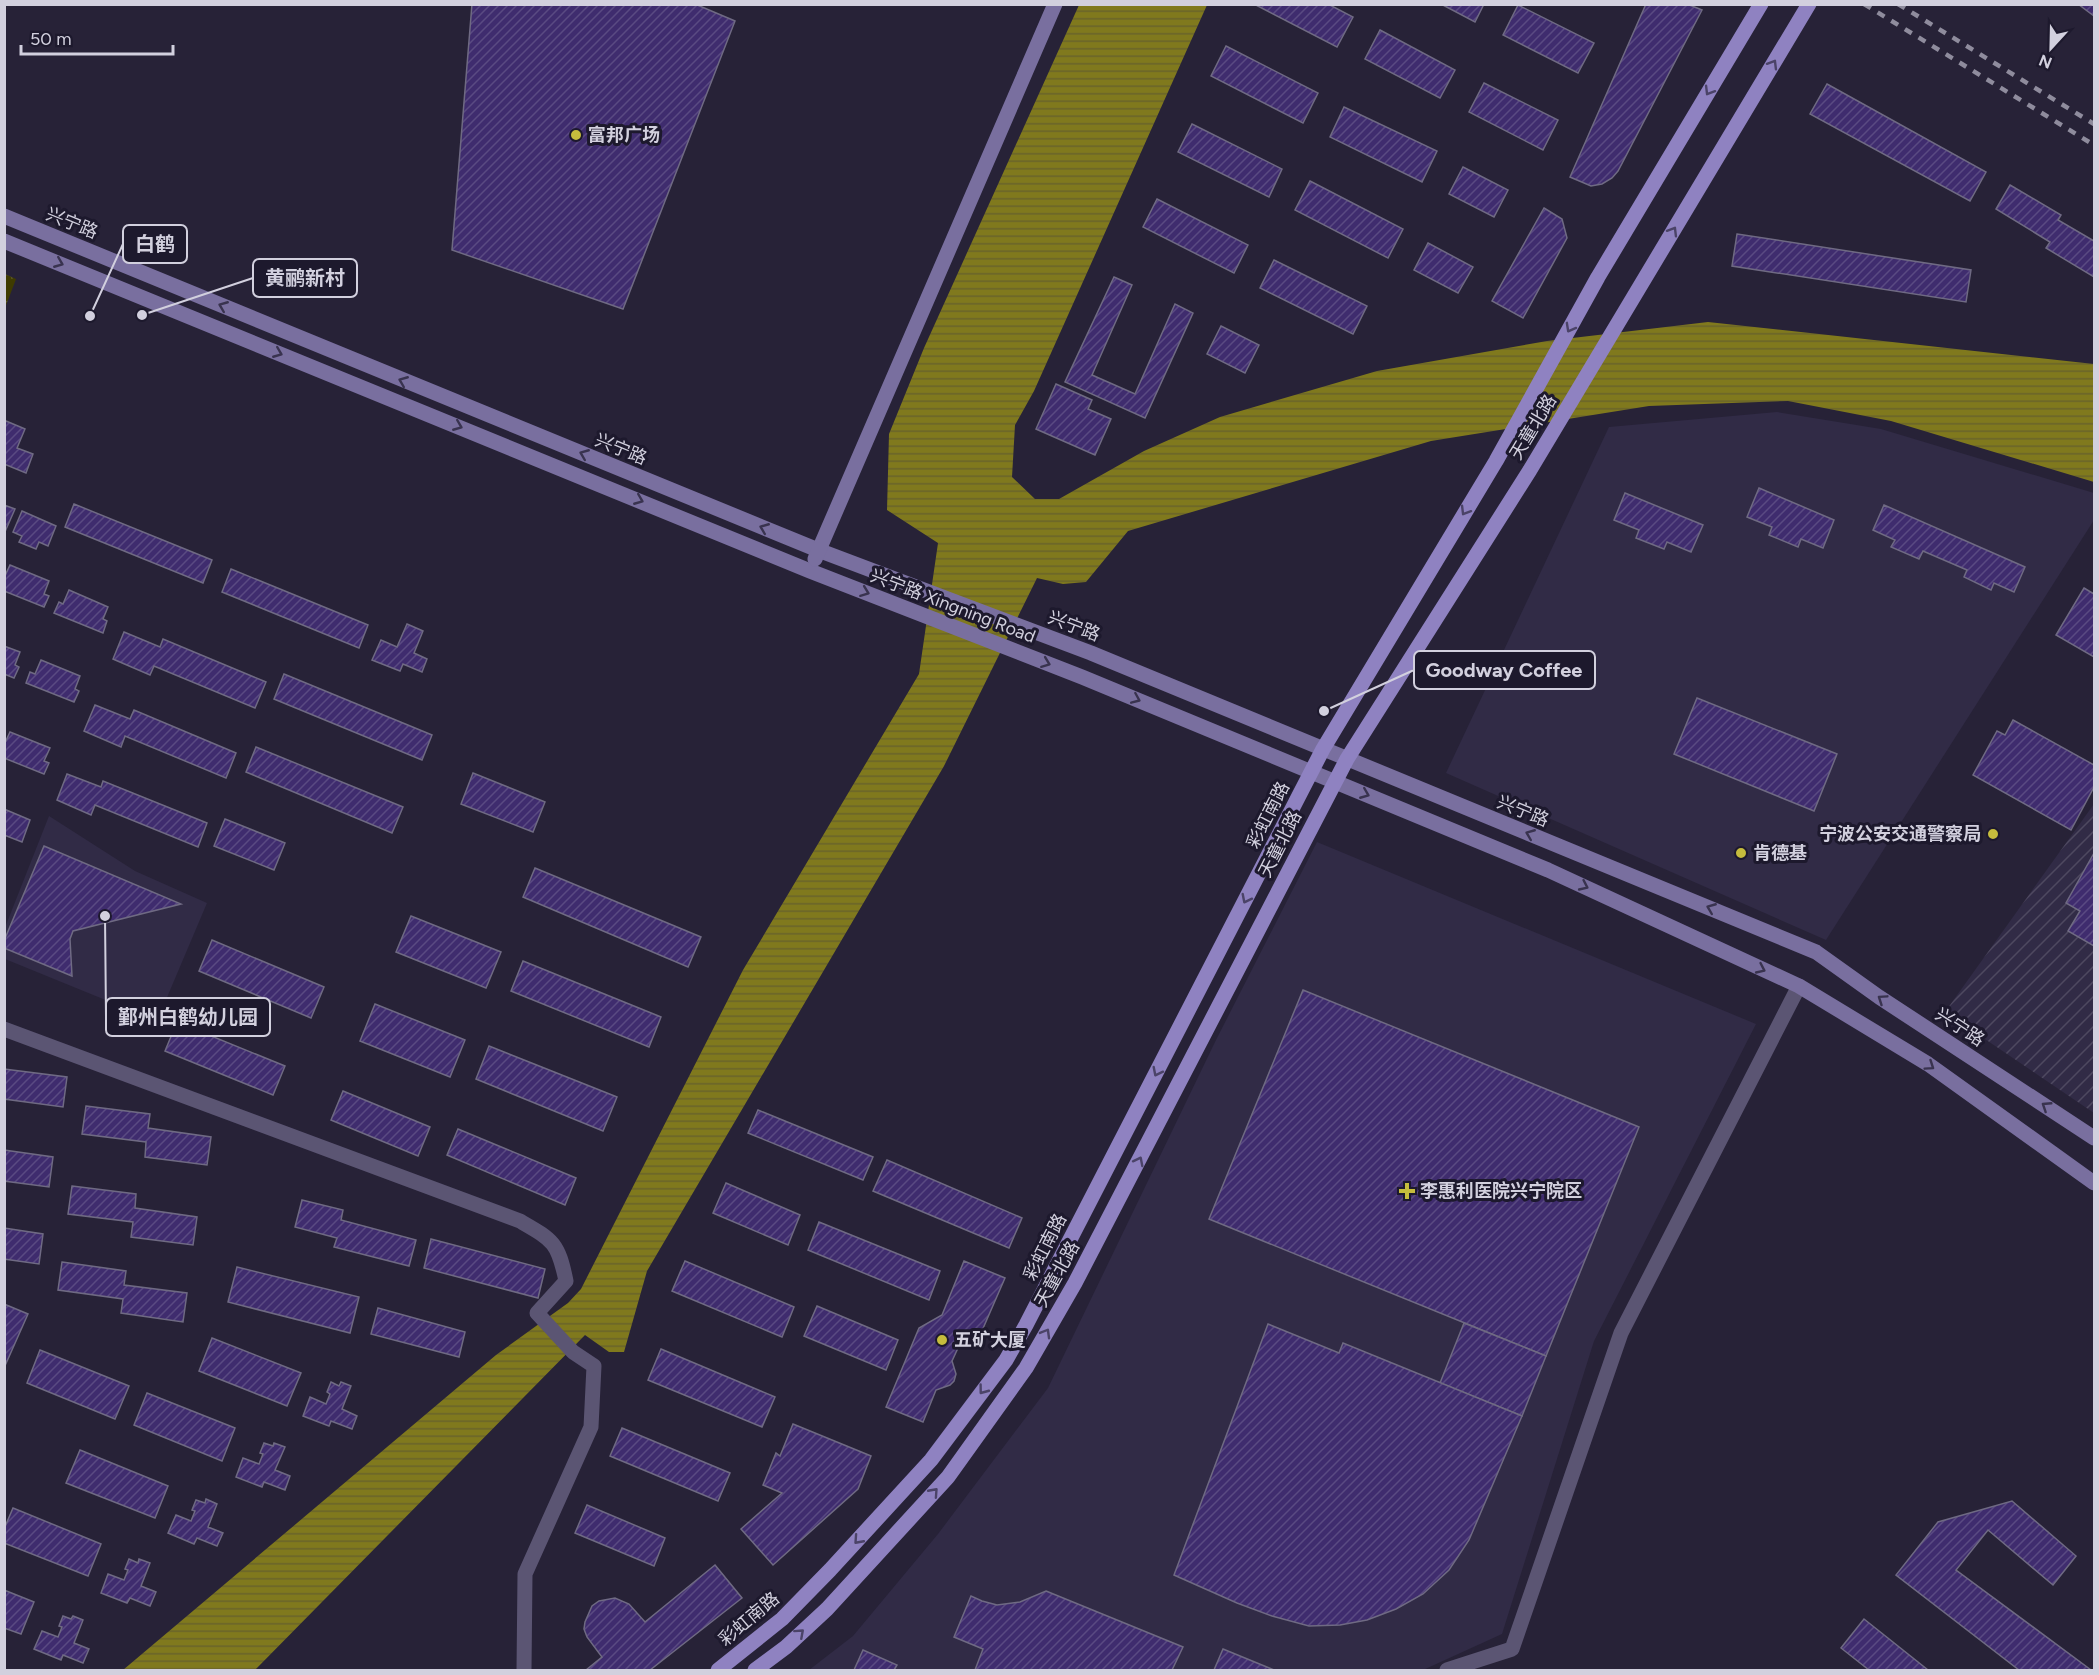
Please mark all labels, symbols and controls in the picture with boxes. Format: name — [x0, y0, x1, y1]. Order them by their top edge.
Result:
scale bar — [21, 18, 172, 56]
north arrow — [2021, 18, 2081, 78]
text: 50 m — [30, 28, 72, 50]
text: N — [2036, 50, 2055, 73]
one-way arrow — [1766, 60, 1777, 70]
one-way arrow — [1705, 85, 1717, 95]
place label: 富邦广场 — [588, 124, 660, 146]
marker: 富邦广场 — [569, 128, 583, 142]
street label: 兴宁路 — [43, 203, 101, 243]
callout: 白鹤 — [123, 225, 187, 263]
one-way arrow — [1665, 227, 1677, 237]
text: 白鹤 — [135, 232, 175, 256]
one-way arrow — [52, 256, 63, 268]
callout: 黄鹂新村 — [253, 259, 357, 297]
text: 黄鹂新村 — [265, 266, 345, 290]
one-way arrow — [218, 301, 229, 313]
one-way arrow — [1566, 322, 1577, 332]
one-way arrow — [272, 345, 283, 358]
one-way arrow — [398, 376, 409, 388]
street label: 天童北路 — [1505, 390, 1561, 464]
one-way arrow — [452, 419, 463, 431]
street label: 兴宁路 — [592, 429, 650, 469]
one-way arrow — [579, 449, 590, 461]
one-way arrow — [633, 493, 644, 505]
one-way arrow — [1461, 505, 1473, 515]
one-way arrow — [759, 523, 770, 535]
street label: 兴宁路 Xingning Road — [867, 564, 1039, 648]
one-way arrow — [858, 585, 869, 597]
street label: 兴宁路 — [1045, 606, 1103, 646]
callout: Goodway Coffee — [1414, 651, 1595, 689]
one-way arrow — [1040, 656, 1051, 668]
text: Goodway Coffee — [1426, 658, 1582, 682]
one-way arrow — [1129, 692, 1140, 704]
street label: 彩虹南路 — [1242, 778, 1294, 852]
one-way arrow — [1359, 787, 1370, 799]
street label: 兴宁路 — [1494, 791, 1552, 831]
street label: 天童北路 — [1254, 807, 1306, 881]
place label: 宁波公安交通警察局 — [1819, 823, 1981, 845]
marker: 宁波公安交通警察局 — [1986, 827, 2000, 841]
one-way arrow — [1526, 829, 1536, 842]
place label: 肯德基 — [1753, 842, 1807, 864]
marker: 肯德基 — [1734, 846, 1748, 860]
one-way arrow — [1577, 879, 1588, 891]
one-way arrow — [1242, 893, 1253, 903]
one-way arrow — [1706, 903, 1717, 915]
one-way arrow — [1754, 961, 1765, 973]
one-way arrow — [1878, 995, 1889, 1006]
callout: 鄞州白鹤幼儿园 — [106, 998, 270, 1036]
street label: 兴宁路 — [1931, 1003, 1989, 1051]
text: 鄞州白鹤幼儿园 — [118, 1005, 258, 1029]
one-way arrow — [1923, 1058, 1934, 1069]
one-way arrow — [1152, 1066, 1164, 1077]
one-way arrow — [2041, 1102, 2052, 1113]
one-way arrow — [1131, 1156, 1143, 1167]
place label: 李惠利医院兴宁院区 — [1420, 1180, 1582, 1202]
marker: 李惠利医院兴宁院区 — [1398, 1182, 1416, 1200]
street label: 彩虹南路 — [1019, 1210, 1071, 1284]
street label: 天童北路 — [1030, 1237, 1084, 1311]
one-way arrow — [1039, 1328, 1051, 1339]
place label: 五矿大厦 — [954, 1329, 1026, 1351]
marker: 五矿大厦 — [935, 1333, 949, 1347]
one-way arrow — [979, 1384, 990, 1395]
one-way arrow — [927, 1488, 938, 1499]
one-way arrow — [854, 1533, 865, 1544]
street label: 彩虹南路 — [714, 1587, 784, 1651]
one-way arrow — [794, 1629, 804, 1640]

